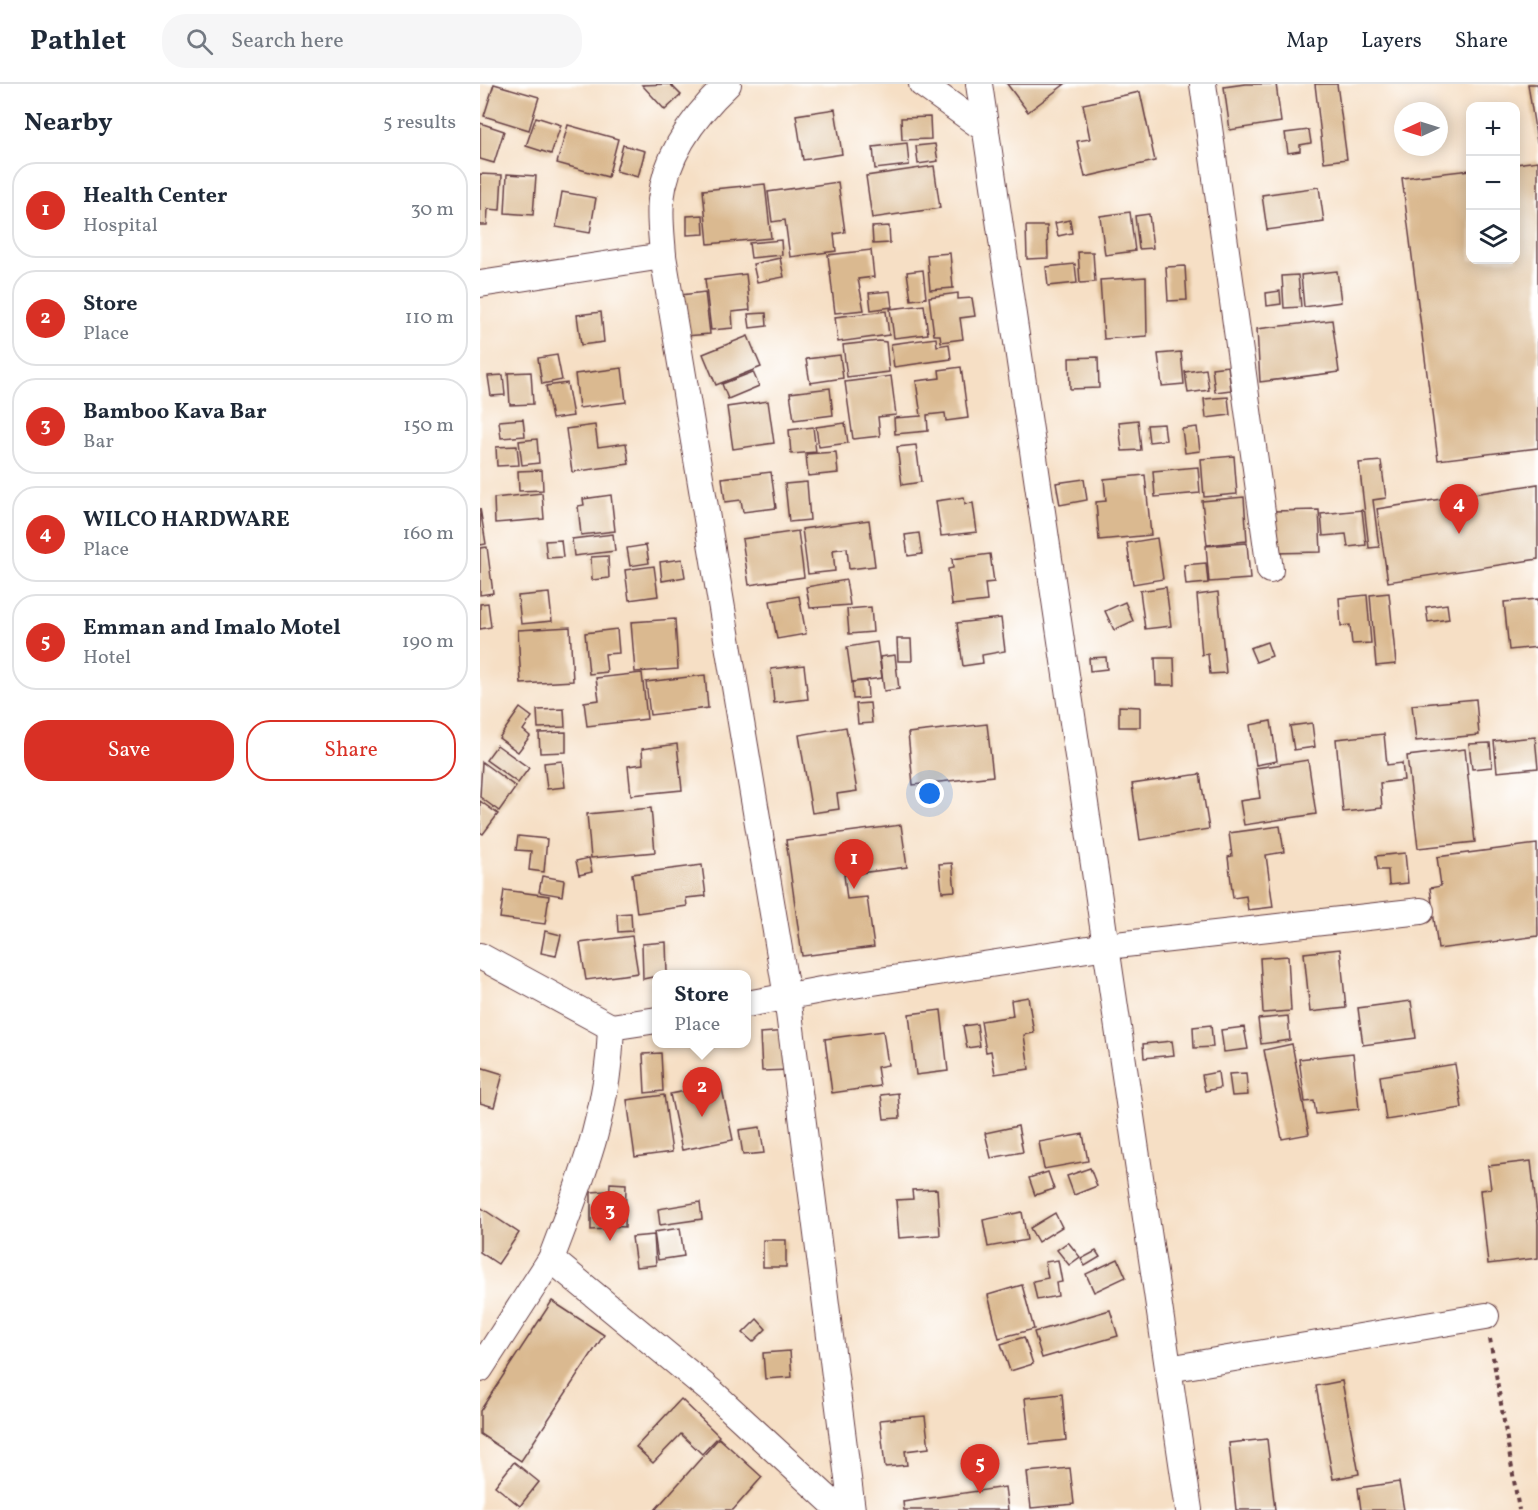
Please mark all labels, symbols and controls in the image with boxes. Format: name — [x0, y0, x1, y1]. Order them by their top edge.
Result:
search box — [162, 14, 582, 68]
text: Pathlet — [30, 22, 126, 61]
icon: search — [183, 25, 216, 58]
text: Search here — [231, 26, 344, 57]
text: Map — [1286, 27, 1328, 56]
text: Layers — [1361, 27, 1422, 56]
text: Share — [1455, 27, 1508, 56]
north arrow — [1394, 102, 1448, 156]
map controls — [1466, 102, 1520, 264]
button: + — [1466, 102, 1520, 156]
text: Nearby — [24, 105, 113, 141]
text: 5 results — [383, 109, 456, 137]
button: − — [1466, 156, 1520, 210]
text: Health Center — [83, 181, 227, 212]
text: 1 — [41, 196, 50, 224]
text: 30 m — [410, 196, 454, 224]
button: layers — [1466, 210, 1520, 264]
text: Hospital — [83, 212, 158, 240]
text: Store — [83, 289, 138, 320]
text: 2 — [40, 304, 51, 332]
text: 110 m — [405, 304, 454, 332]
text: Place — [83, 320, 129, 348]
text: Bamboo Kava Bar — [83, 397, 267, 428]
text: 3 — [40, 412, 51, 440]
text: 150 m — [403, 412, 454, 440]
text: Bar — [83, 428, 114, 456]
pin: 4 — [1440, 484, 1478, 534]
text: WILCO HARDWARE — [83, 505, 290, 536]
text: 4 — [39, 520, 52, 548]
text: 160 m — [402, 520, 454, 548]
text: Place — [83, 536, 129, 564]
text: Emman and Imalo Motel — [83, 613, 341, 644]
text: 5 — [41, 628, 50, 656]
text: 190 m — [402, 628, 454, 656]
text: Hotel — [83, 644, 131, 672]
button: Save — [24, 720, 234, 781]
button: Share — [246, 720, 456, 781]
your location — [915, 779, 944, 808]
pin: 1 — [834, 840, 874, 889]
popup — [652, 970, 751, 1048]
text: Store — [674, 980, 729, 1011]
text: Place — [674, 1011, 720, 1039]
pin: 2 — [682, 1068, 722, 1117]
pin: 3 — [590, 1192, 630, 1241]
pin: 5 — [960, 1444, 1000, 1494]

